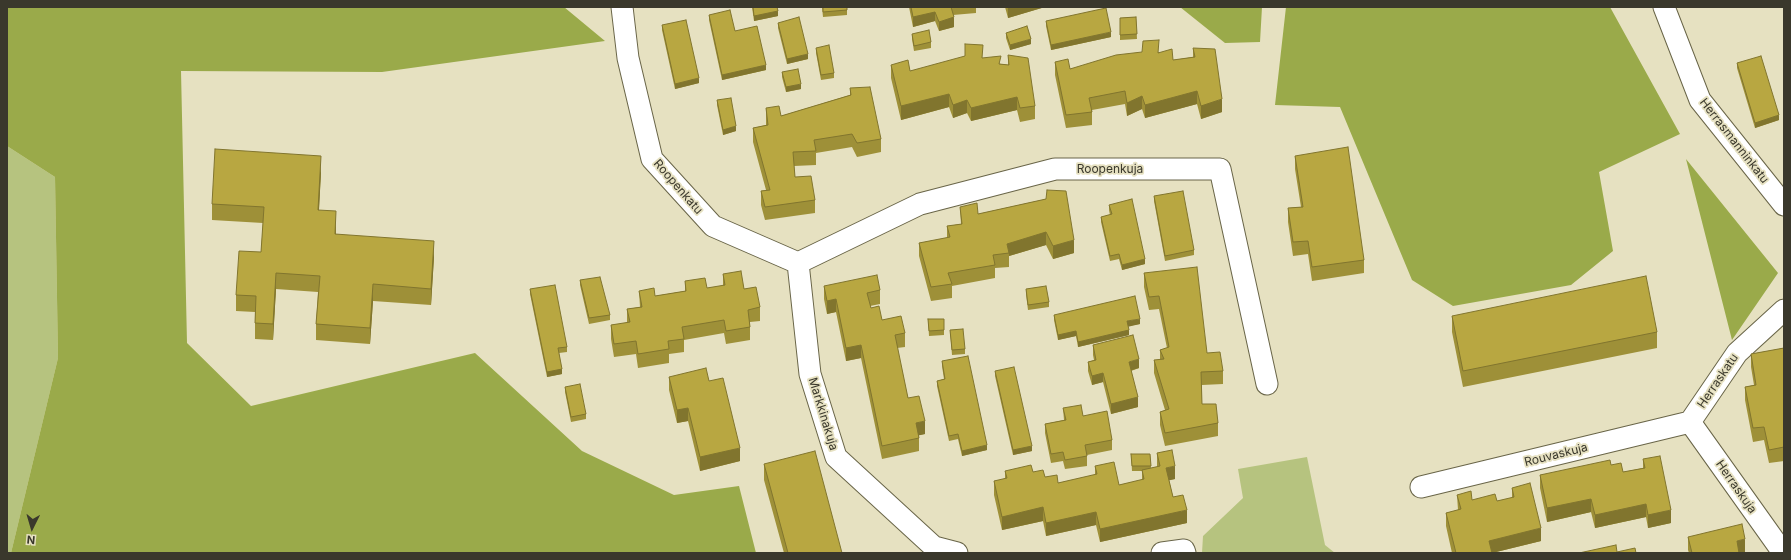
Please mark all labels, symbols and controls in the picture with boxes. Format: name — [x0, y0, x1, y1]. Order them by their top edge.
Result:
street label: Herrasmanninkatu — [1696, 96, 1772, 186]
street label: Roopenkatu — [650, 157, 706, 217]
street label: Roopenkuja — [1077, 162, 1143, 176]
street label: Herraskatu — [1695, 351, 1741, 411]
street label: Markkinakuja — [805, 376, 841, 452]
street label: Rouvaskuja — [1523, 440, 1589, 470]
street label: Herraskuja — [1712, 458, 1760, 516]
north arrow — [12, 508, 52, 548]
text: N — [26, 533, 36, 547]

